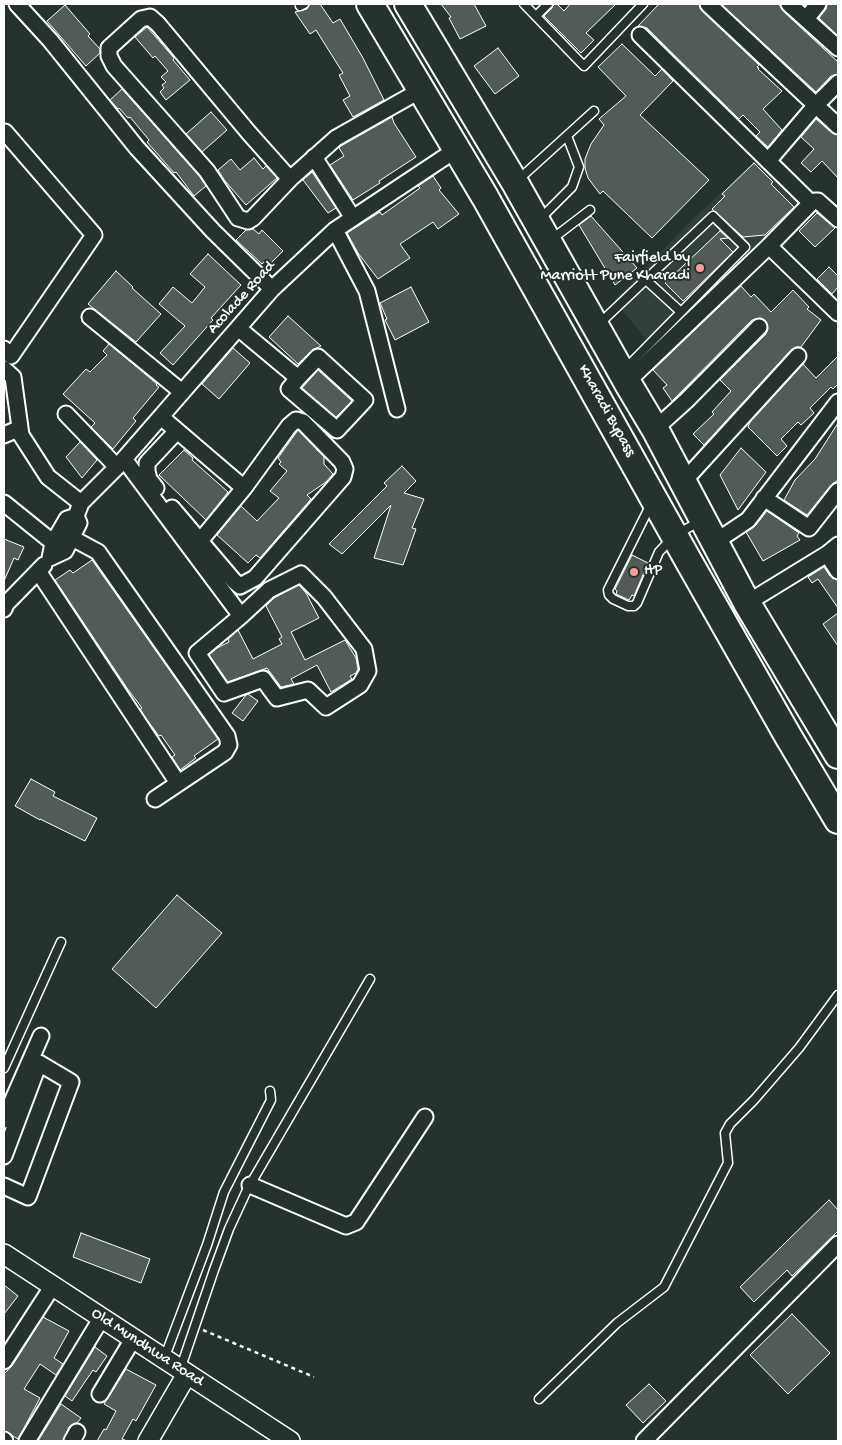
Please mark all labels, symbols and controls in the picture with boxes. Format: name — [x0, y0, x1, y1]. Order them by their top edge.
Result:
place label: Fairfield by Marriott Pune Kharadi — [540, 249, 690, 287]
street label: Acolade Road — [204, 257, 280, 339]
marker: Fairfield by Marriott Pune Kharadi — [694, 262, 706, 274]
street label: Kharadi Bypass — [573, 362, 639, 460]
place label: HP — [644, 562, 662, 582]
marker: HP — [628, 566, 640, 578]
street label: Old Mundhwa Road — [87, 1304, 207, 1392]

